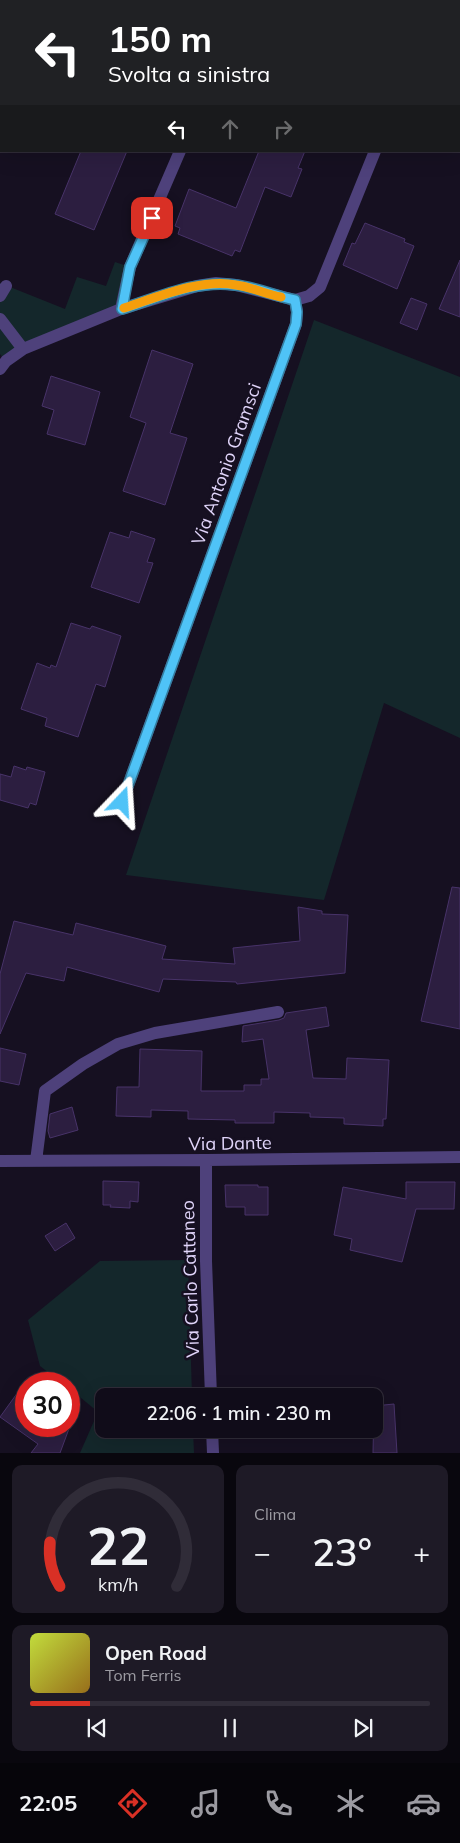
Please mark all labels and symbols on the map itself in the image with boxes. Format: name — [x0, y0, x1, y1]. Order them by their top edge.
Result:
pin — [131, 197, 173, 239]
street label: Via Antonio Gramsci — [186, 380, 266, 548]
position arrow — [95, 775, 147, 827]
street label: Via Dante — [188, 1131, 272, 1155]
street label: Via Carlo Cattaneo — [176, 1200, 204, 1358]
speed limit sign: 30 — [15, 1372, 80, 1437]

